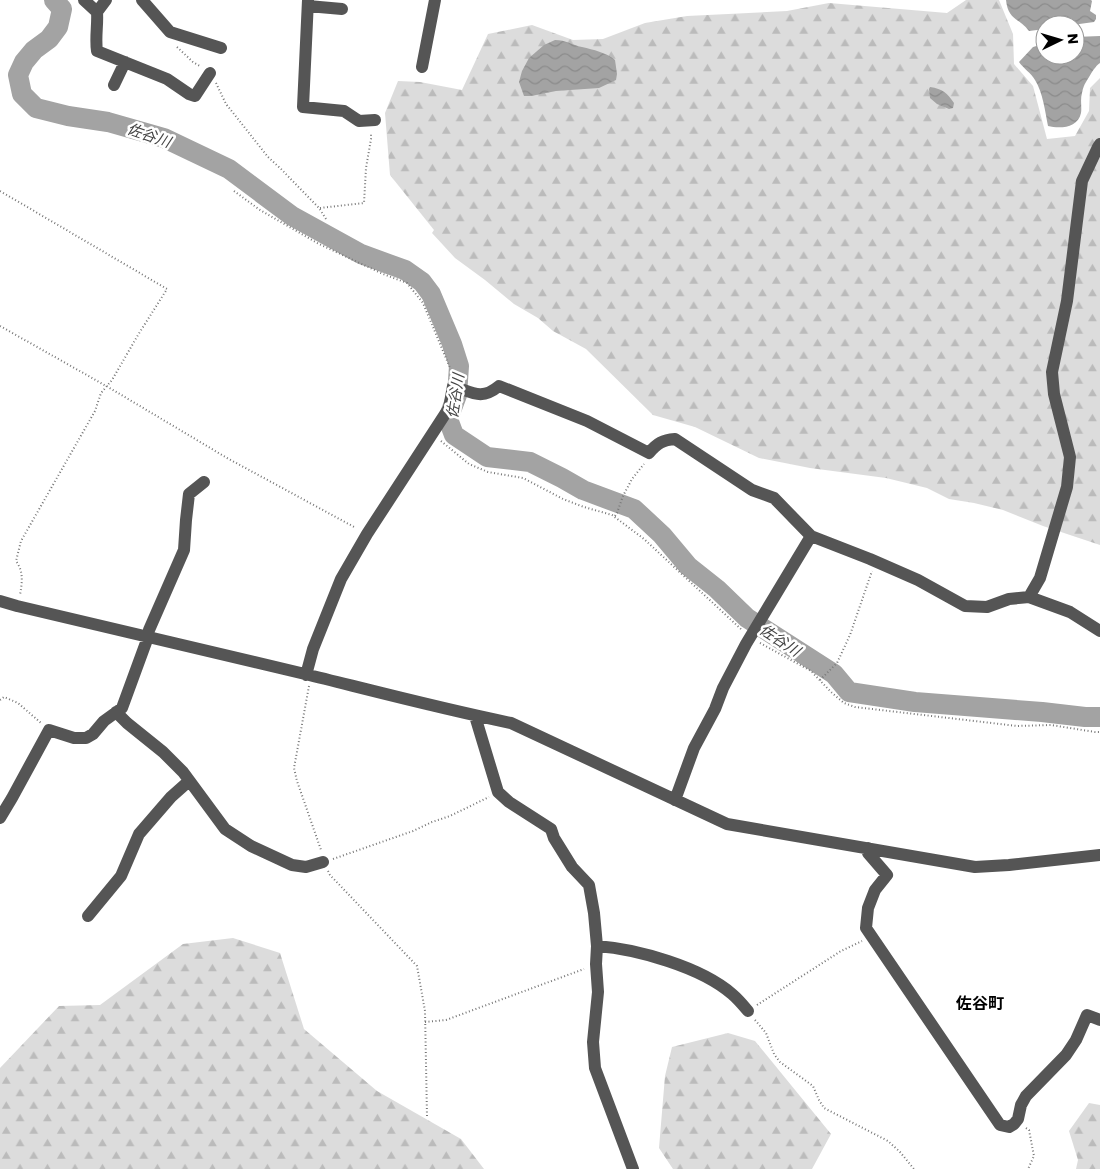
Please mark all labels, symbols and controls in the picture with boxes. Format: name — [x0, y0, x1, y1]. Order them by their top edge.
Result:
north arrow — [1035, 15, 1085, 65]
text: N — [1063, 33, 1083, 45]
water label: 佐谷川 — [124, 118, 176, 153]
water label: 佐谷川 — [441, 370, 469, 420]
water label: 佐谷川 — [755, 619, 806, 662]
district label: 佐谷町 — [955, 992, 1004, 1015]

